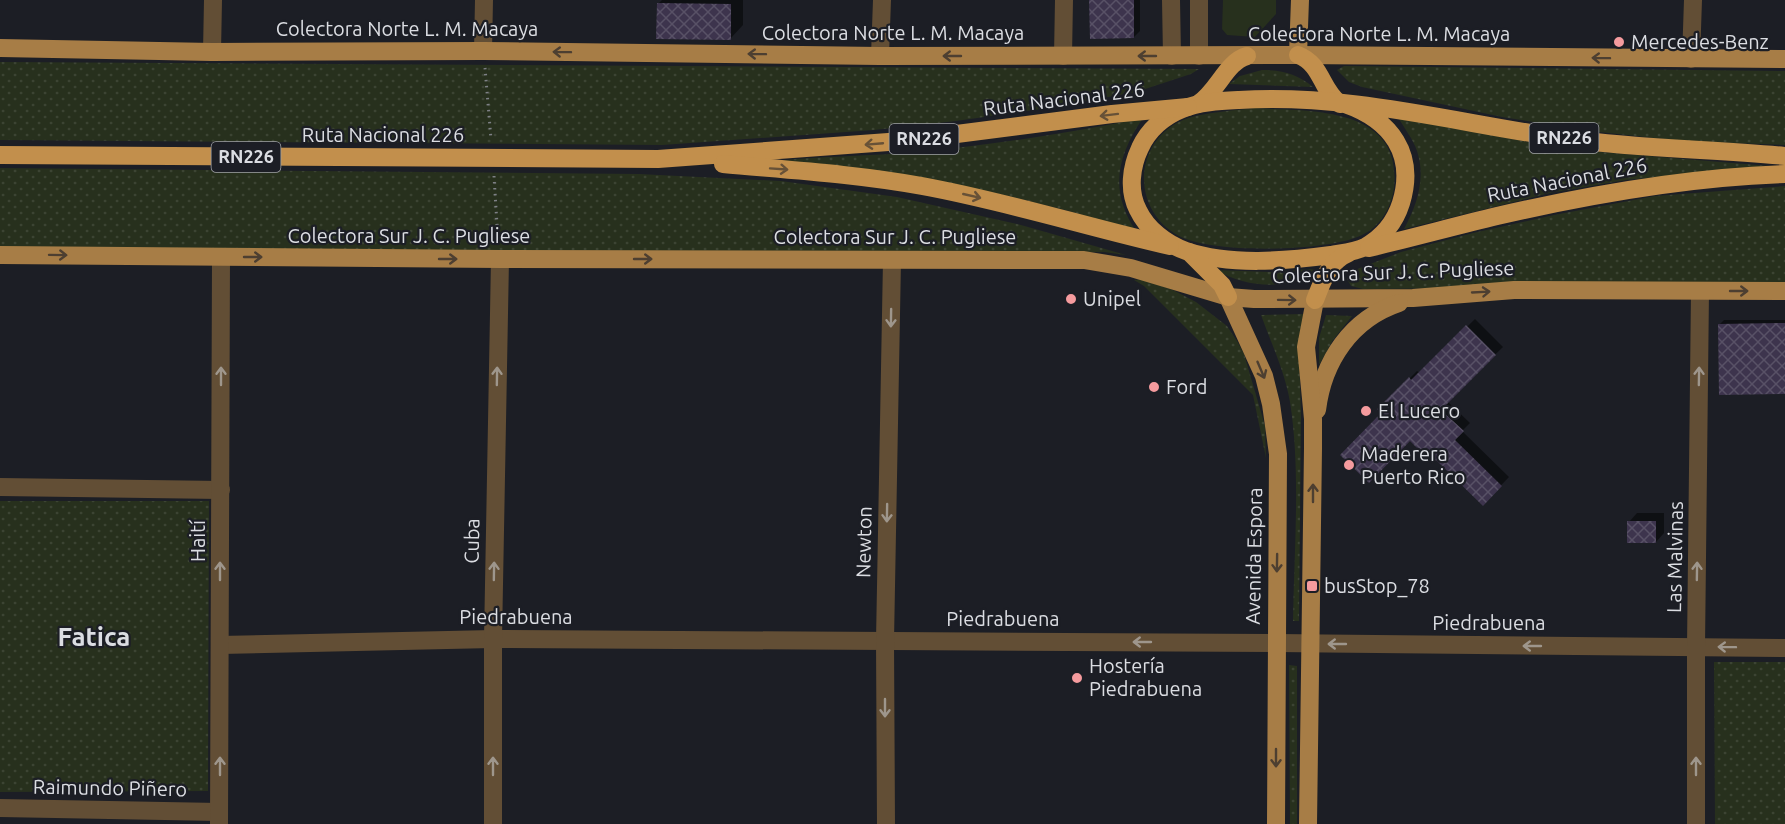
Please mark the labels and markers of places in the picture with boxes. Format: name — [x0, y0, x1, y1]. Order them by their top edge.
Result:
place label: Mercedes-Benz — [1631, 30, 1769, 53]
marker: Mercedes-Benz — [1612, 35, 1626, 49]
place label: Unipel — [1083, 287, 1141, 310]
marker: Unipel — [1064, 292, 1078, 306]
place label: Ford — [1166, 375, 1207, 398]
marker: Ford — [1147, 380, 1161, 394]
place label: El Lucero — [1378, 399, 1460, 422]
marker: El Lucero — [1359, 404, 1373, 418]
place label: Maderera Puerto Rico — [1361, 442, 1465, 488]
marker: Maderera Puerto Rico — [1342, 458, 1356, 472]
place label: busStop_78 — [1324, 574, 1430, 598]
marker: busStop_78 — [1305, 579, 1319, 593]
place label: Hostería Piedrabuena — [1089, 654, 1202, 700]
marker: Hostería Piedrabuena — [1070, 671, 1084, 685]

